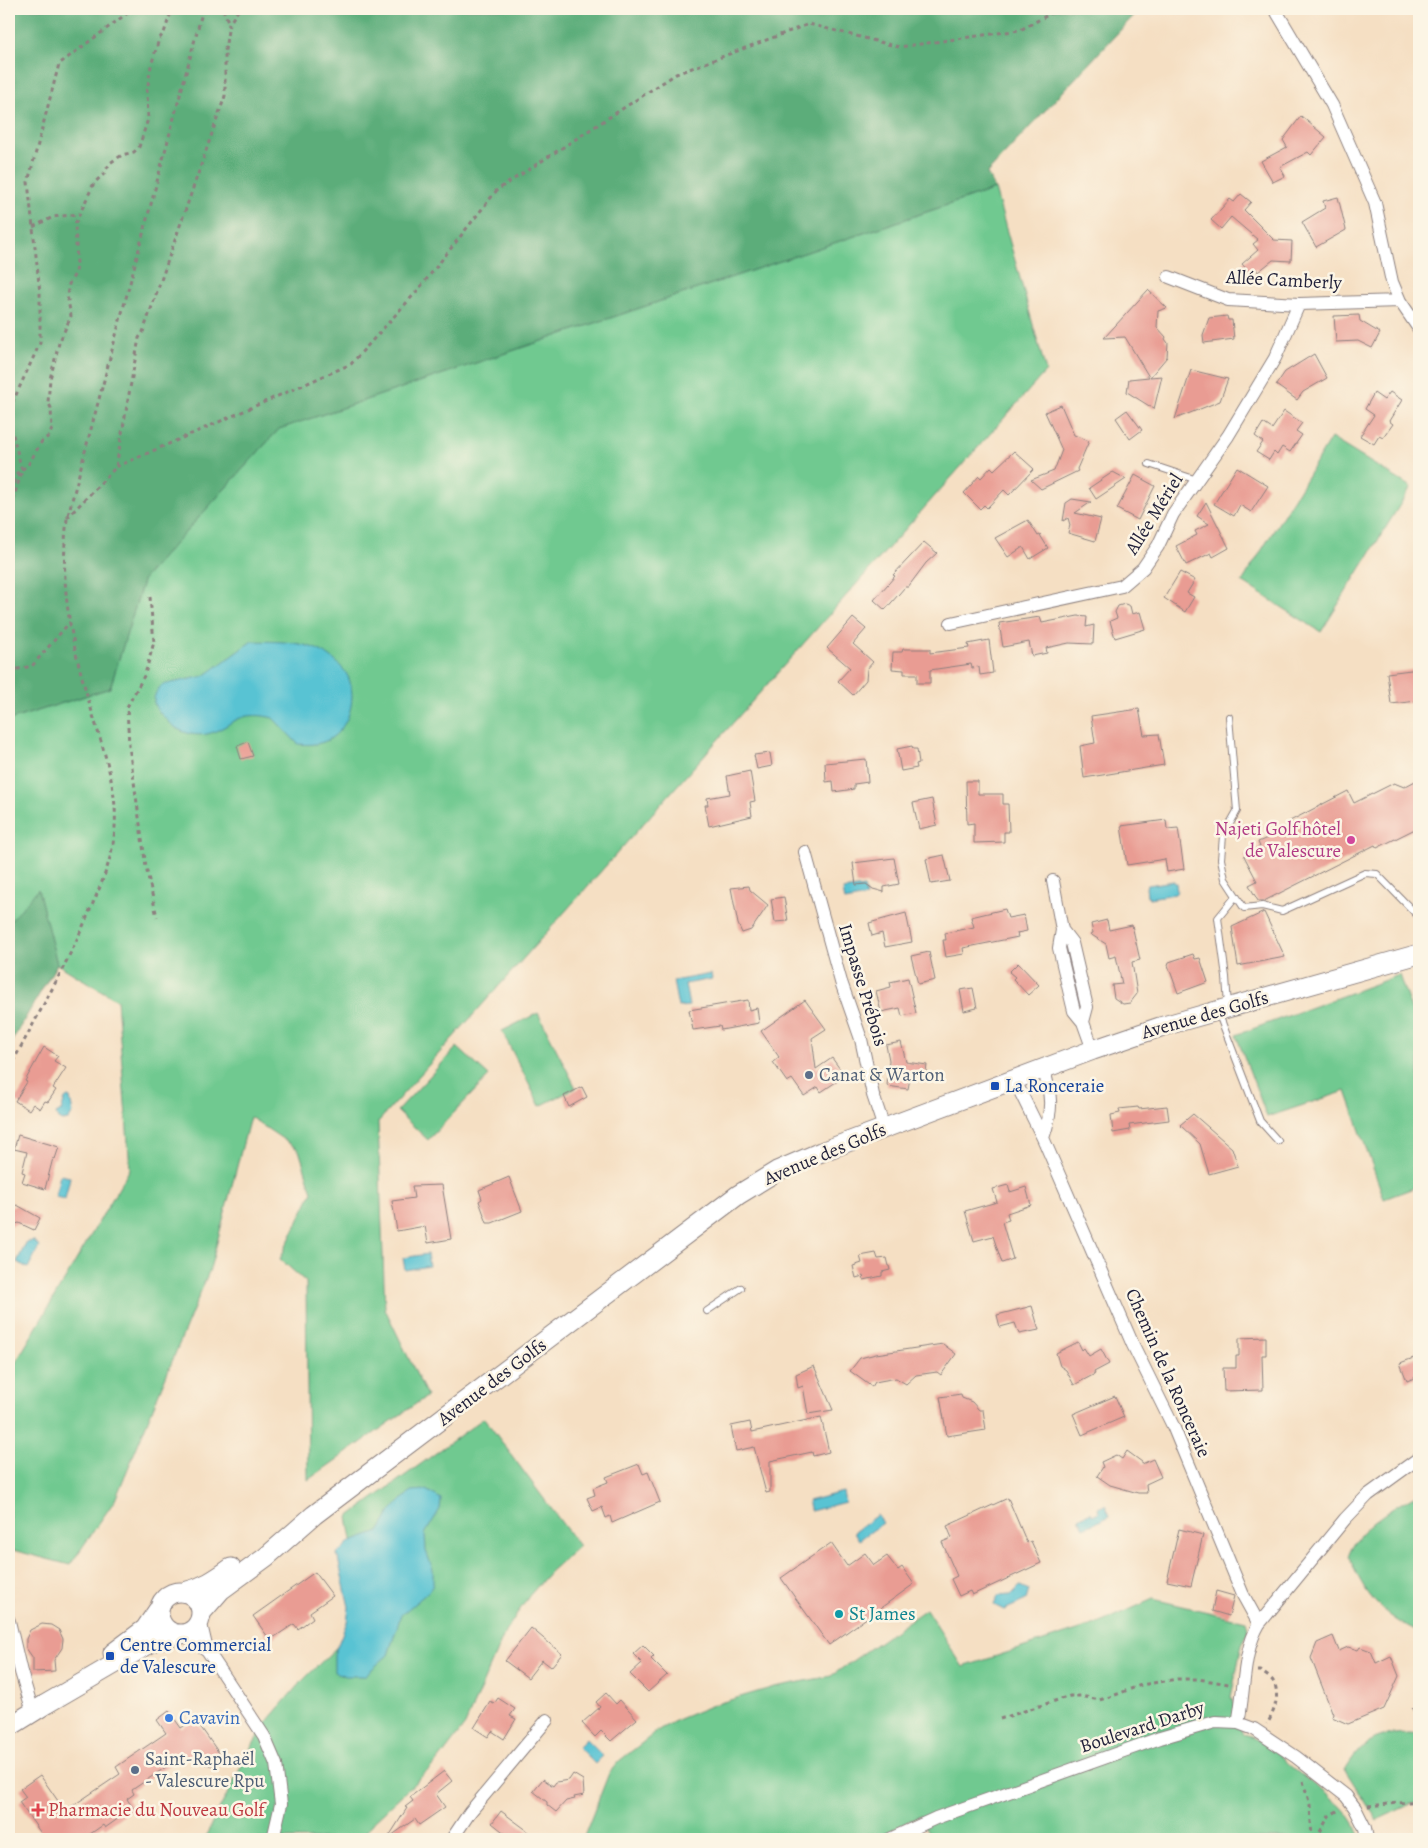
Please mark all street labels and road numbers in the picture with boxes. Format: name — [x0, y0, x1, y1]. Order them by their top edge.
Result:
street label: Allée Camberly — [1224, 264, 1343, 296]
street label: Allée Mériel — [1118, 468, 1189, 560]
street label: Impasse Prébois — [832, 921, 894, 1049]
street label: Avenue des Golfs — [1138, 984, 1271, 1046]
street label: Avenue des Golfs — [759, 1116, 890, 1192]
street label: Chemin de la Ronceraie — [1119, 1284, 1217, 1462]
street label: Avenue des Golfs — [431, 1332, 552, 1432]
street label: Boulevard Darby — [1076, 1694, 1208, 1759]

